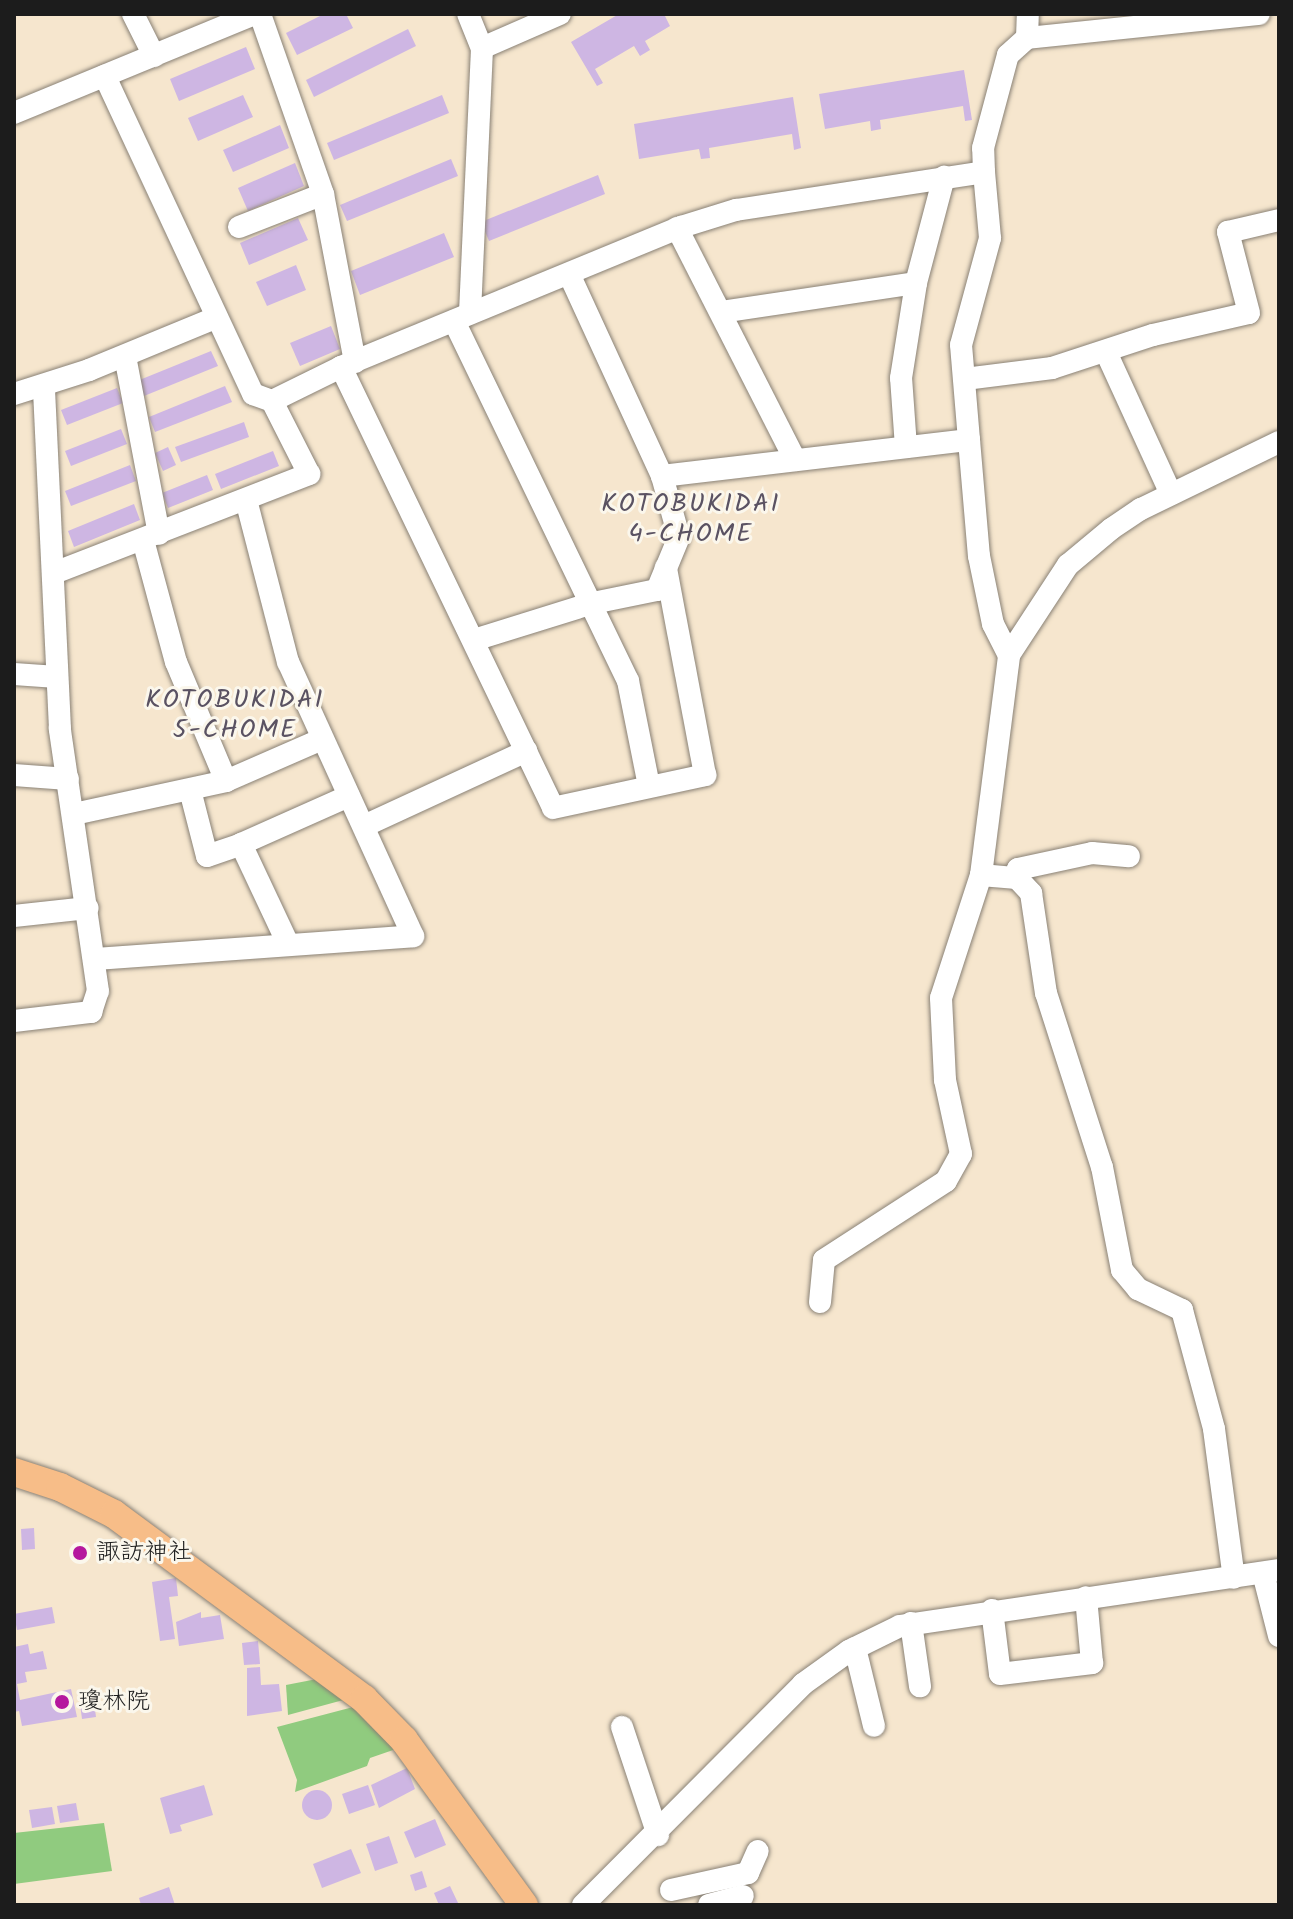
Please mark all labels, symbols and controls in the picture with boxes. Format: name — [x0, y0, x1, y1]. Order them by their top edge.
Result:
district label: KOTOBUKIDAI 4-CHOME — [601, 489, 781, 550]
district label: KOTOBUKIDAI 5-CHOME — [145, 685, 325, 746]
place label: 諏訪神社 — [96, 1539, 192, 1567]
marker: 諏訪神社 — [71, 1544, 89, 1562]
place label: 瓊林院 — [78, 1688, 150, 1716]
marker: 瓊林院 — [53, 1693, 71, 1711]

